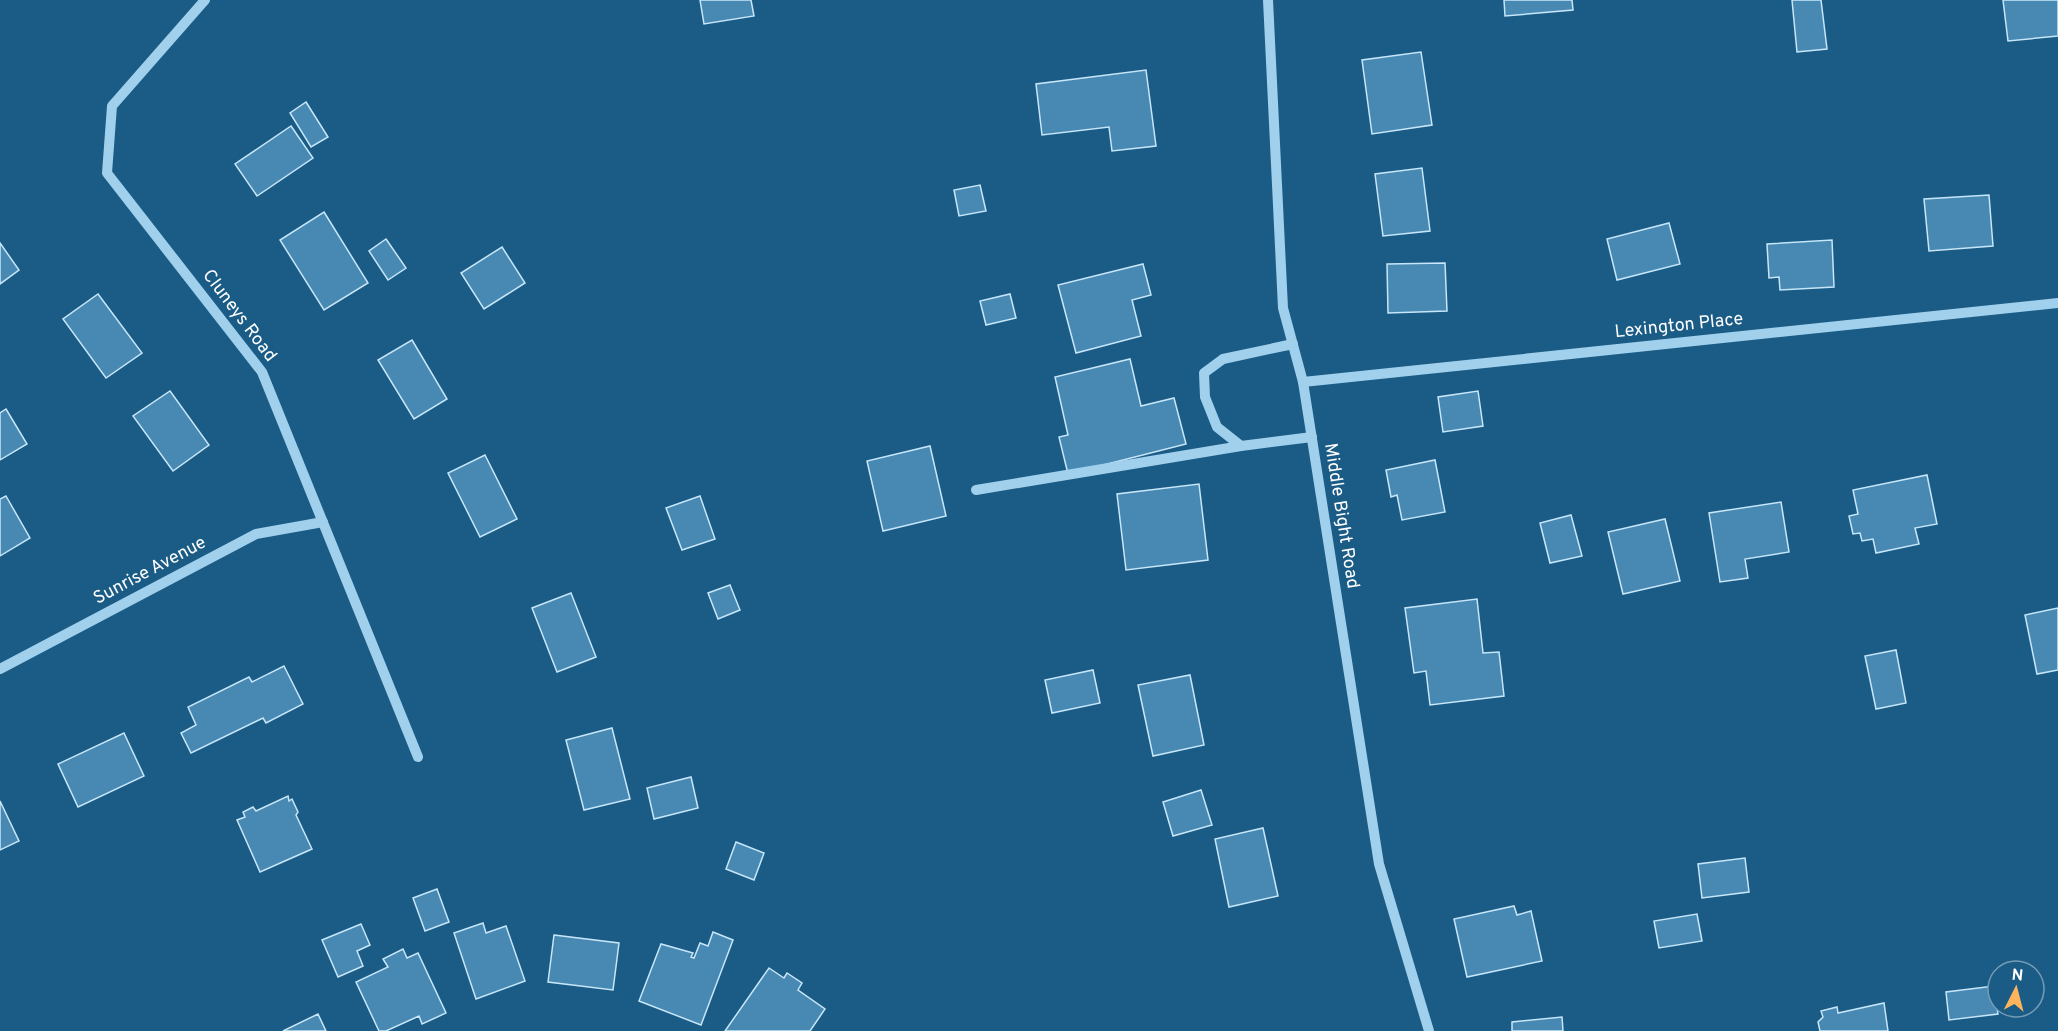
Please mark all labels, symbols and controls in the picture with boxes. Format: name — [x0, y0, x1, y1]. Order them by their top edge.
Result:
street label: Cluneys Road — [197, 265, 281, 367]
street label: Lexington Place — [1614, 308, 1744, 344]
street label: Middle Bight Road — [1318, 442, 1364, 590]
street label: Sunrise Avenue — [90, 532, 210, 610]
north arrow — [1986, 959, 2046, 1019]
text: N — [2011, 966, 2024, 987]

